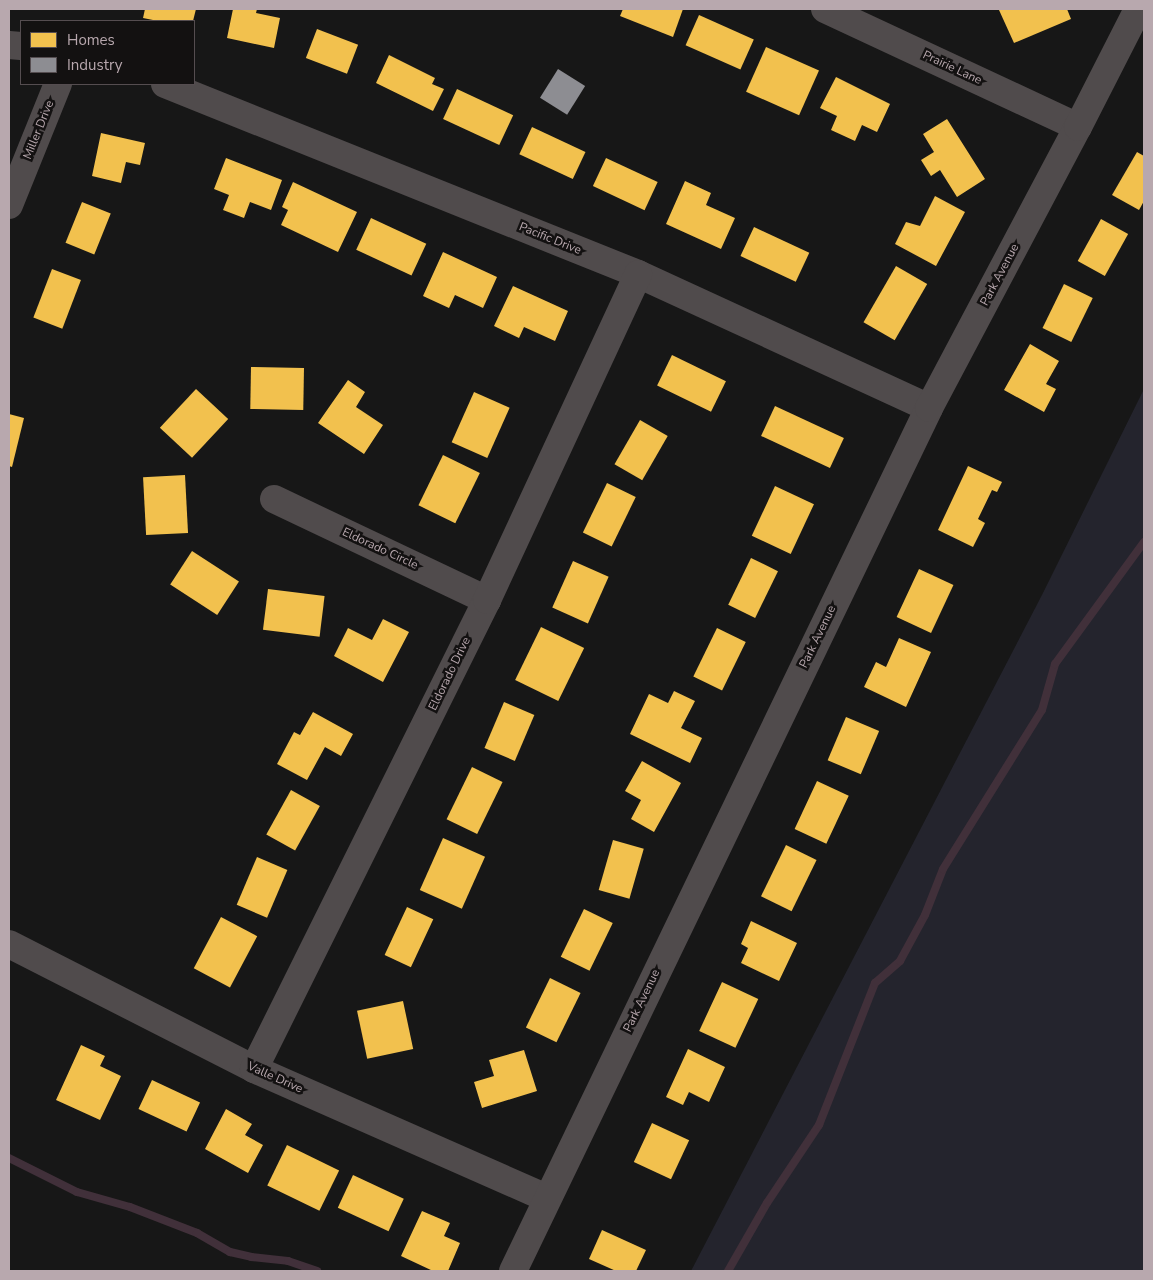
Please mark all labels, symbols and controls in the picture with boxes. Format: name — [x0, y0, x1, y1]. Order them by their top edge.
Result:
legend — [20, 20, 195, 85]
text: Homes — [67, 30, 115, 50]
street label: Prairie Lane — [920, 48, 984, 88]
text: Industry — [67, 55, 122, 75]
street label: Miller Drive — [21, 98, 57, 162]
street label: Pacific Drive — [517, 220, 583, 258]
street label: Park Avenue — [978, 242, 1022, 308]
street label: Eldorado Circle — [340, 525, 420, 573]
street label: Park Avenue — [797, 603, 839, 671]
street label: Eldorado Drive — [426, 635, 474, 713]
street label: Park Avenue — [621, 967, 663, 1035]
street label: Valle Drive — [245, 1059, 305, 1097]

